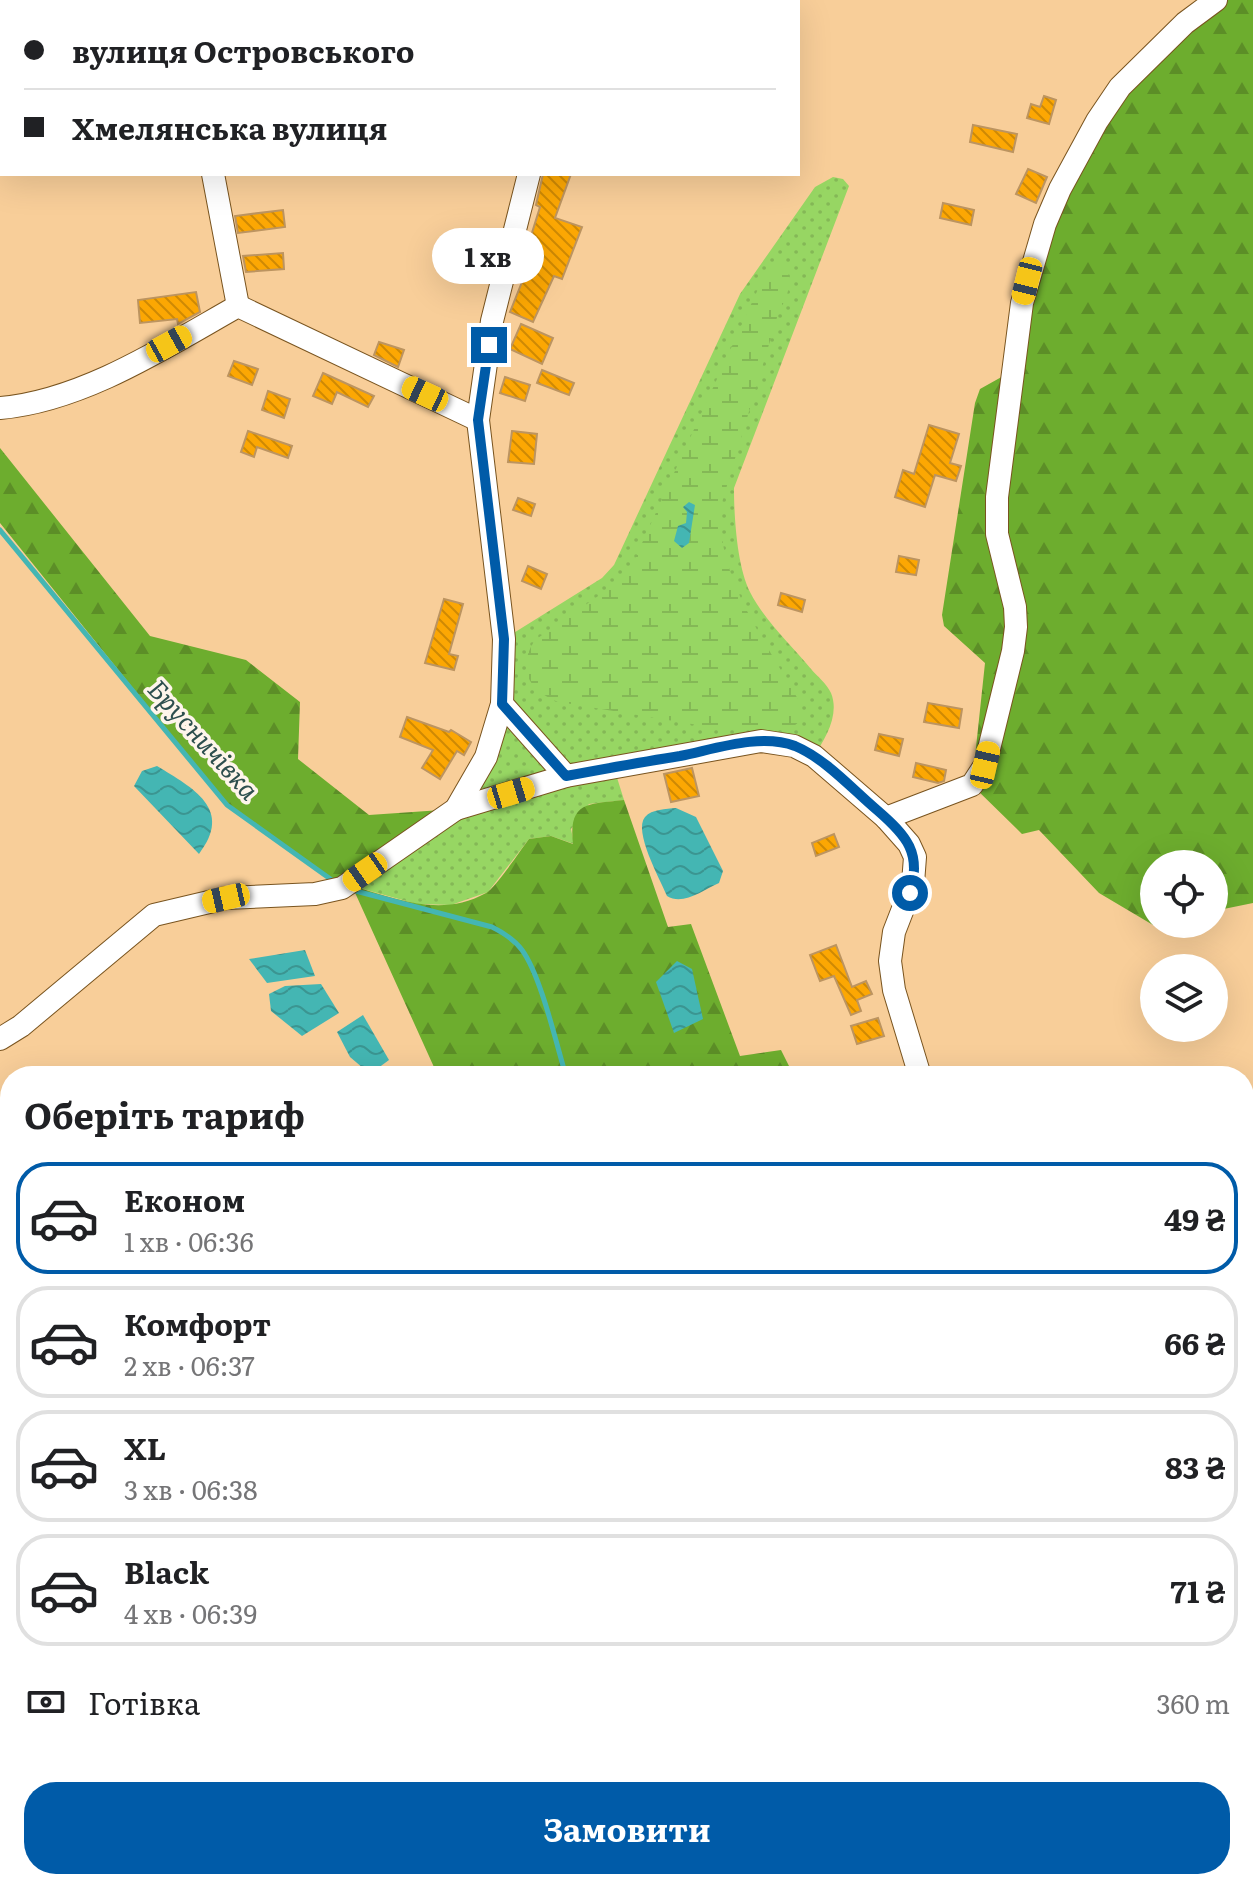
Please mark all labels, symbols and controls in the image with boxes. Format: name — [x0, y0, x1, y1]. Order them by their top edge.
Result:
text: вулиця Островського — [72, 28, 414, 72]
text: Хмелянська вулиця — [72, 105, 387, 149]
callout: 1 хв — [433, 229, 545, 285]
text: 1 хв — [464, 236, 512, 275]
car — [1010, 255, 1044, 307]
car — [142, 322, 196, 366]
route end — [471, 327, 507, 363]
car — [398, 373, 452, 415]
water label: Брусничівка — [140, 669, 270, 807]
car — [968, 739, 1002, 791]
car — [485, 775, 537, 811]
car — [338, 848, 392, 896]
map controls — [1140, 850, 1228, 1042]
button: locate — [1140, 850, 1228, 938]
route start — [892, 875, 928, 911]
car — [200, 881, 252, 915]
button: layers — [1140, 954, 1228, 1042]
text: Оберіть тариф — [24, 1087, 305, 1140]
text: Економ — [124, 1177, 245, 1221]
icon: car — [28, 1182, 100, 1254]
text: 49 ₴ — [1164, 1196, 1226, 1240]
text: 1 хв · 06:36 — [124, 1221, 254, 1260]
text: Комфорт — [124, 1301, 271, 1345]
icon: car — [28, 1306, 100, 1378]
text: 66 ₴ — [1164, 1320, 1226, 1364]
text: 2 хв · 06:37 — [124, 1345, 255, 1384]
text: XL — [124, 1425, 166, 1469]
icon: car — [28, 1430, 100, 1502]
text: 83 ₴ — [1165, 1444, 1226, 1488]
text: 3 хв · 06:38 — [124, 1469, 258, 1508]
text: Black — [124, 1549, 209, 1593]
icon: car — [28, 1554, 100, 1626]
text: 71 ₴ — [1170, 1568, 1226, 1612]
text: 4 хв · 06:39 — [124, 1593, 257, 1632]
icon: cash — [24, 1680, 68, 1724]
text: Готівка — [88, 1680, 200, 1724]
text: 360 m — [1156, 1683, 1230, 1722]
button: Замовити — [24, 1782, 1230, 1874]

